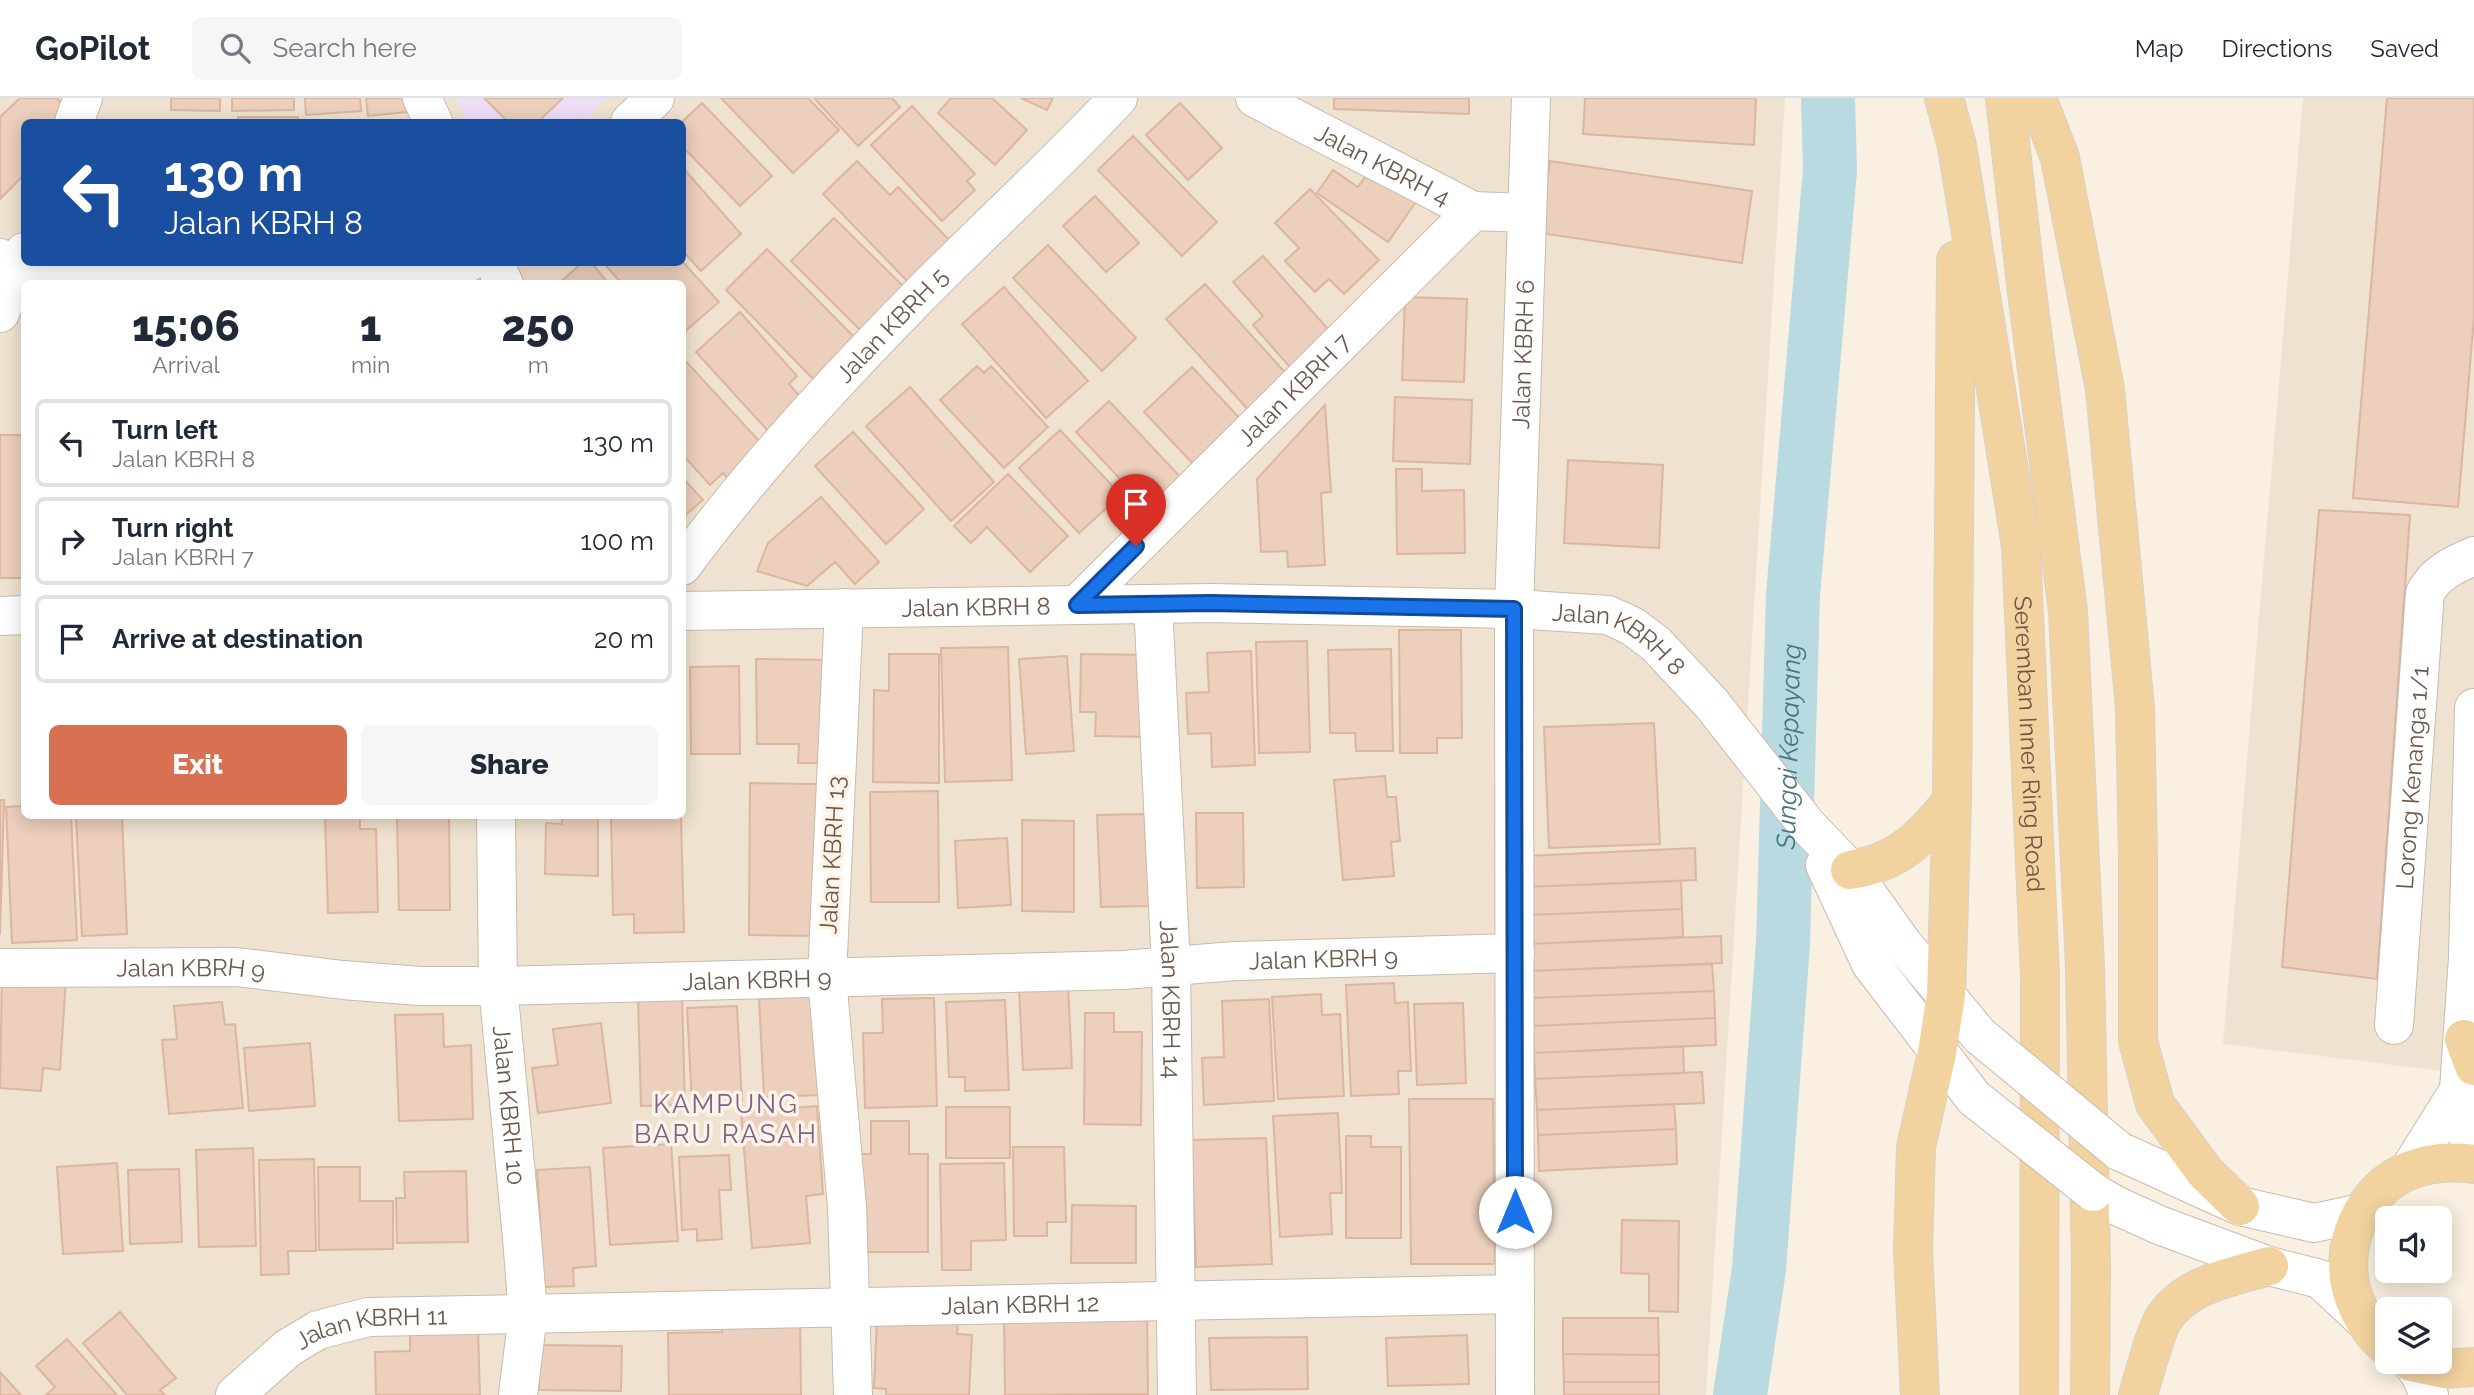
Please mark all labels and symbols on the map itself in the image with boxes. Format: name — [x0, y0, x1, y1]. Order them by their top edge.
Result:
street label: Jalan KBRH 4 — [1310, 117, 1455, 211]
street label: Jalan KBRH 5 — [830, 261, 954, 388]
street label: Jalan KBRH 6 — [1505, 279, 1539, 429]
street label: Jalan KBRH 7 — [1231, 327, 1357, 452]
pin — [1106, 474, 1166, 546]
street label: Jalan KBRH 8 — [901, 591, 1051, 622]
street label: Seremban Inner Ring Road — [2009, 595, 2051, 893]
street label: Jalan KBRH 8 — [1551, 597, 1692, 681]
water label: Sungai Kepayang — [1771, 643, 1807, 851]
street label: Lorong Kenanga 1/1 — [2389, 665, 2434, 890]
street label: Jalan KBRH 13 — [813, 775, 851, 935]
street label: Jalan KBRH 14 — [1154, 920, 1187, 1079]
street label: Jalan KBRH 9 — [1248, 942, 1398, 975]
street label: Jalan KBRH 9 — [116, 952, 267, 985]
street label: Jalan KBRH 9 — [682, 963, 832, 996]
street label: Jalan KBRH 10 — [487, 1024, 531, 1187]
district label: KAMPUNG BARU RASAH — [634, 1089, 818, 1149]
position arrow — [1478, 1175, 1552, 1249]
street label: Jalan KBRH 12 — [941, 1288, 1100, 1320]
street label: Jalan KBRH 11 — [289, 1301, 448, 1355]

